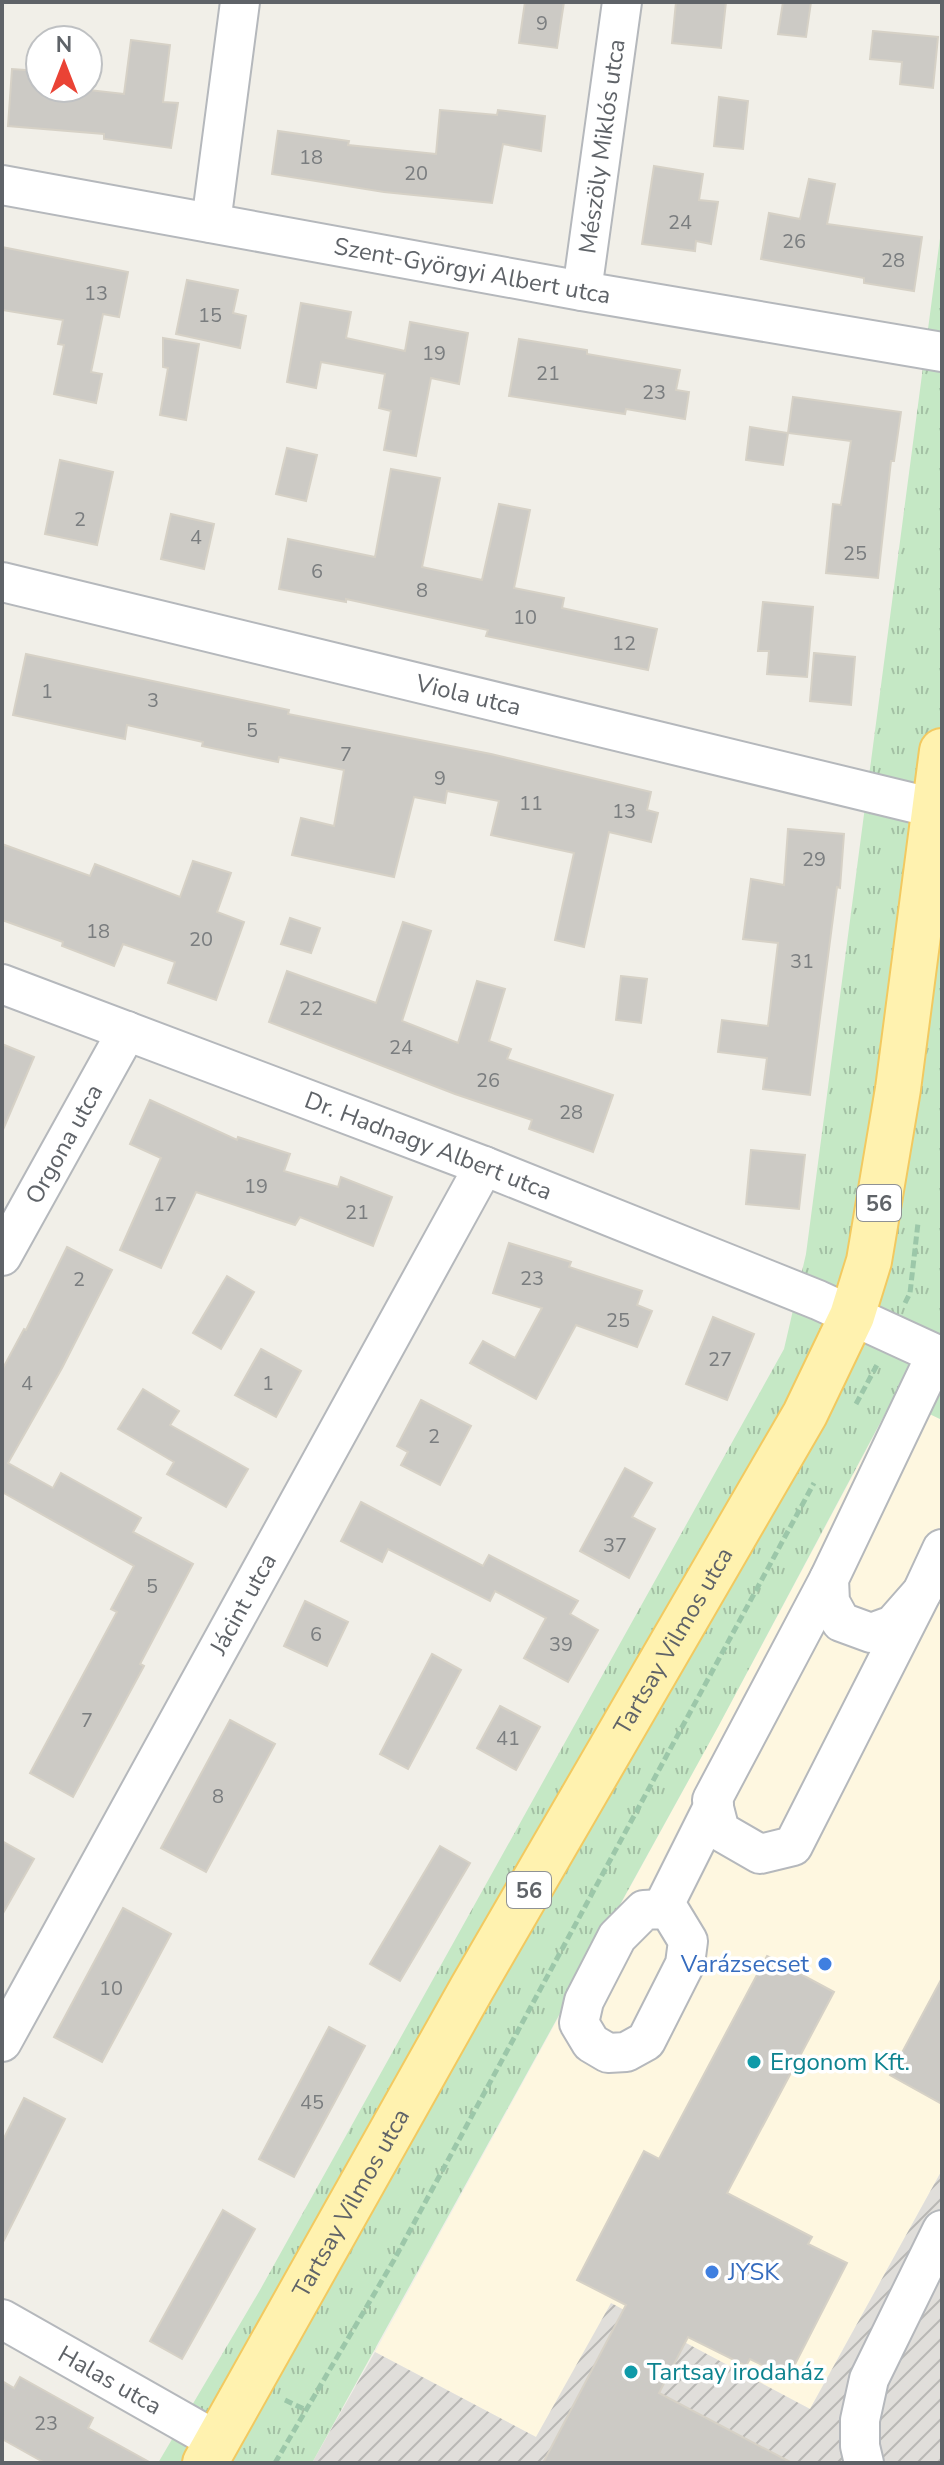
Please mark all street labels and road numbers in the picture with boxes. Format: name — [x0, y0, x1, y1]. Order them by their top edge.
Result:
street label: Mészöly Miklós utca — [571, 37, 633, 256]
street label: Szent-Györgyi Albert utca — [331, 230, 613, 312]
street label: Viola utca — [412, 667, 524, 723]
street label: Orgona utca — [18, 1078, 110, 1210]
street label: Dr. Hadnagy Albert utca — [300, 1084, 557, 1208]
road number: 56 — [857, 1185, 901, 1221]
street label: Tartsay Vilmos utca — [606, 1541, 740, 1741]
street label: Jácint utca — [202, 1548, 284, 1661]
road number: 56 — [507, 1872, 551, 1908]
street label: Tartsay Vilmos utca — [285, 2103, 417, 2303]
street label: Halas utca — [52, 2338, 167, 2422]

